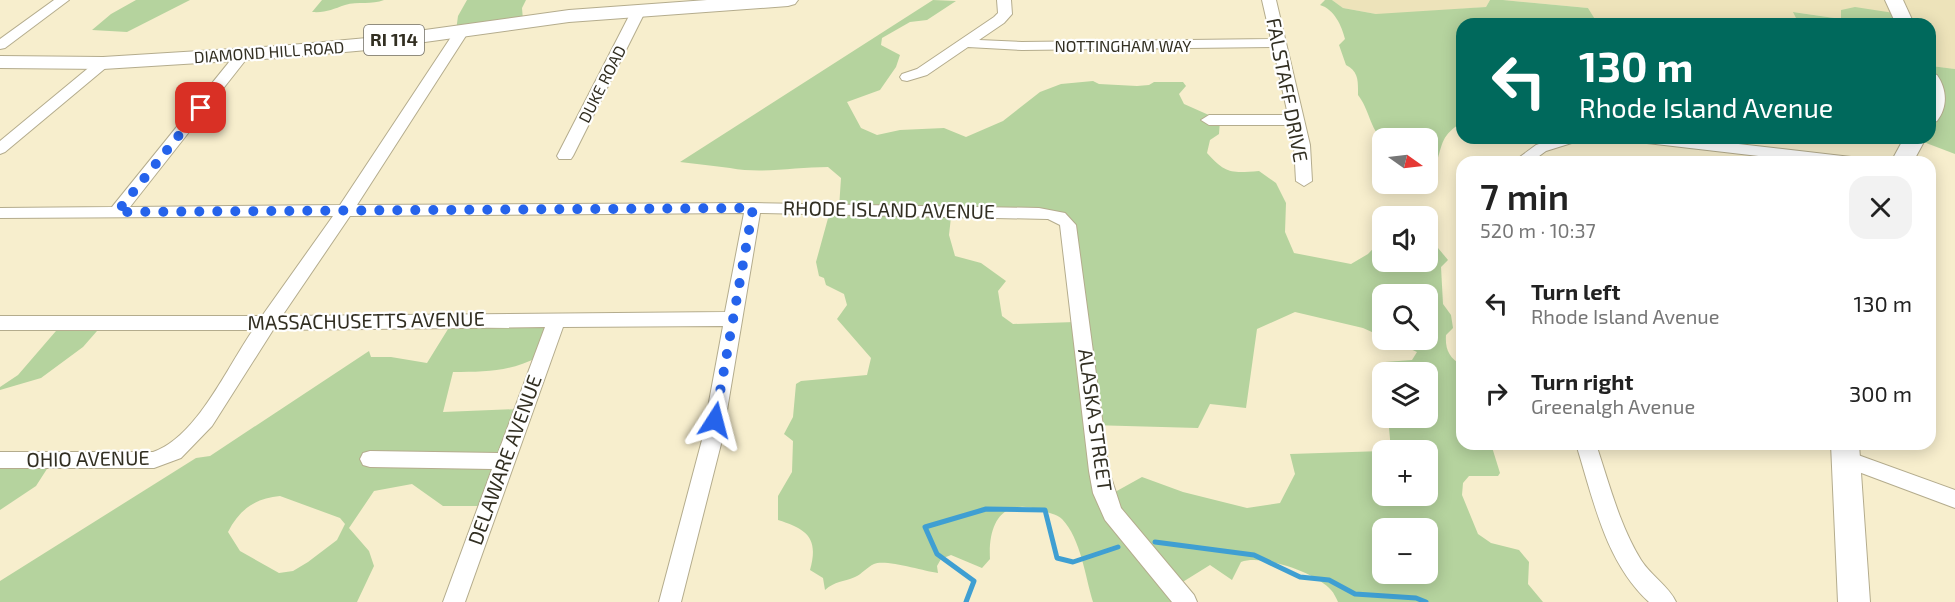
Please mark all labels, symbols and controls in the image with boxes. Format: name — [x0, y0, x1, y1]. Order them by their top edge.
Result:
street label: FALSTAFF DRIVE — [1262, 16, 1314, 164]
road number: RI 114 — [364, 25, 424, 55]
street label: NOTTINGHAM WAY — [1055, 36, 1191, 55]
street label: DIAMOND HILL ROAD — [193, 37, 345, 66]
text: 130 m — [1579, 40, 1694, 90]
street label: DUKE ROAD — [574, 42, 629, 126]
icon: left — [1480, 42, 1558, 120]
pin — [175, 82, 226, 133]
icon: arrive — [184, 91, 217, 124]
text: Rhode Island Avenue — [1579, 91, 1833, 123]
north arrow — [1372, 128, 1438, 194]
map controls — [1372, 128, 1438, 584]
text: 7 min — [1480, 174, 1569, 217]
button: close — [1849, 176, 1912, 239]
street label: RHODE ISLAND AVENUE — [783, 195, 995, 223]
button: sound — [1372, 206, 1438, 272]
text: 520 m · 10:37 — [1480, 218, 1596, 242]
text: Turn left — [1531, 278, 1620, 304]
button: search — [1372, 284, 1438, 350]
icon: left — [1480, 287, 1513, 320]
text: 130 m — [1854, 290, 1912, 316]
text: Rhode Island Avenue — [1531, 304, 1719, 328]
street label: MASSACHUSETTS AVENUE — [247, 306, 485, 334]
street label: ALASKA STREET — [1074, 347, 1118, 493]
button: layers — [1372, 362, 1438, 428]
text: Turn right — [1531, 368, 1633, 394]
street label: DELAWARE AVENUE — [462, 371, 546, 548]
icon: right — [1480, 377, 1513, 410]
text: 300 m — [1849, 380, 1912, 406]
position arrow — [683, 388, 747, 452]
text: Greenalgh Avenue — [1531, 394, 1695, 418]
button: + — [1372, 440, 1438, 506]
street label: OHIO AVENUE — [26, 445, 150, 471]
button: − — [1372, 518, 1438, 584]

